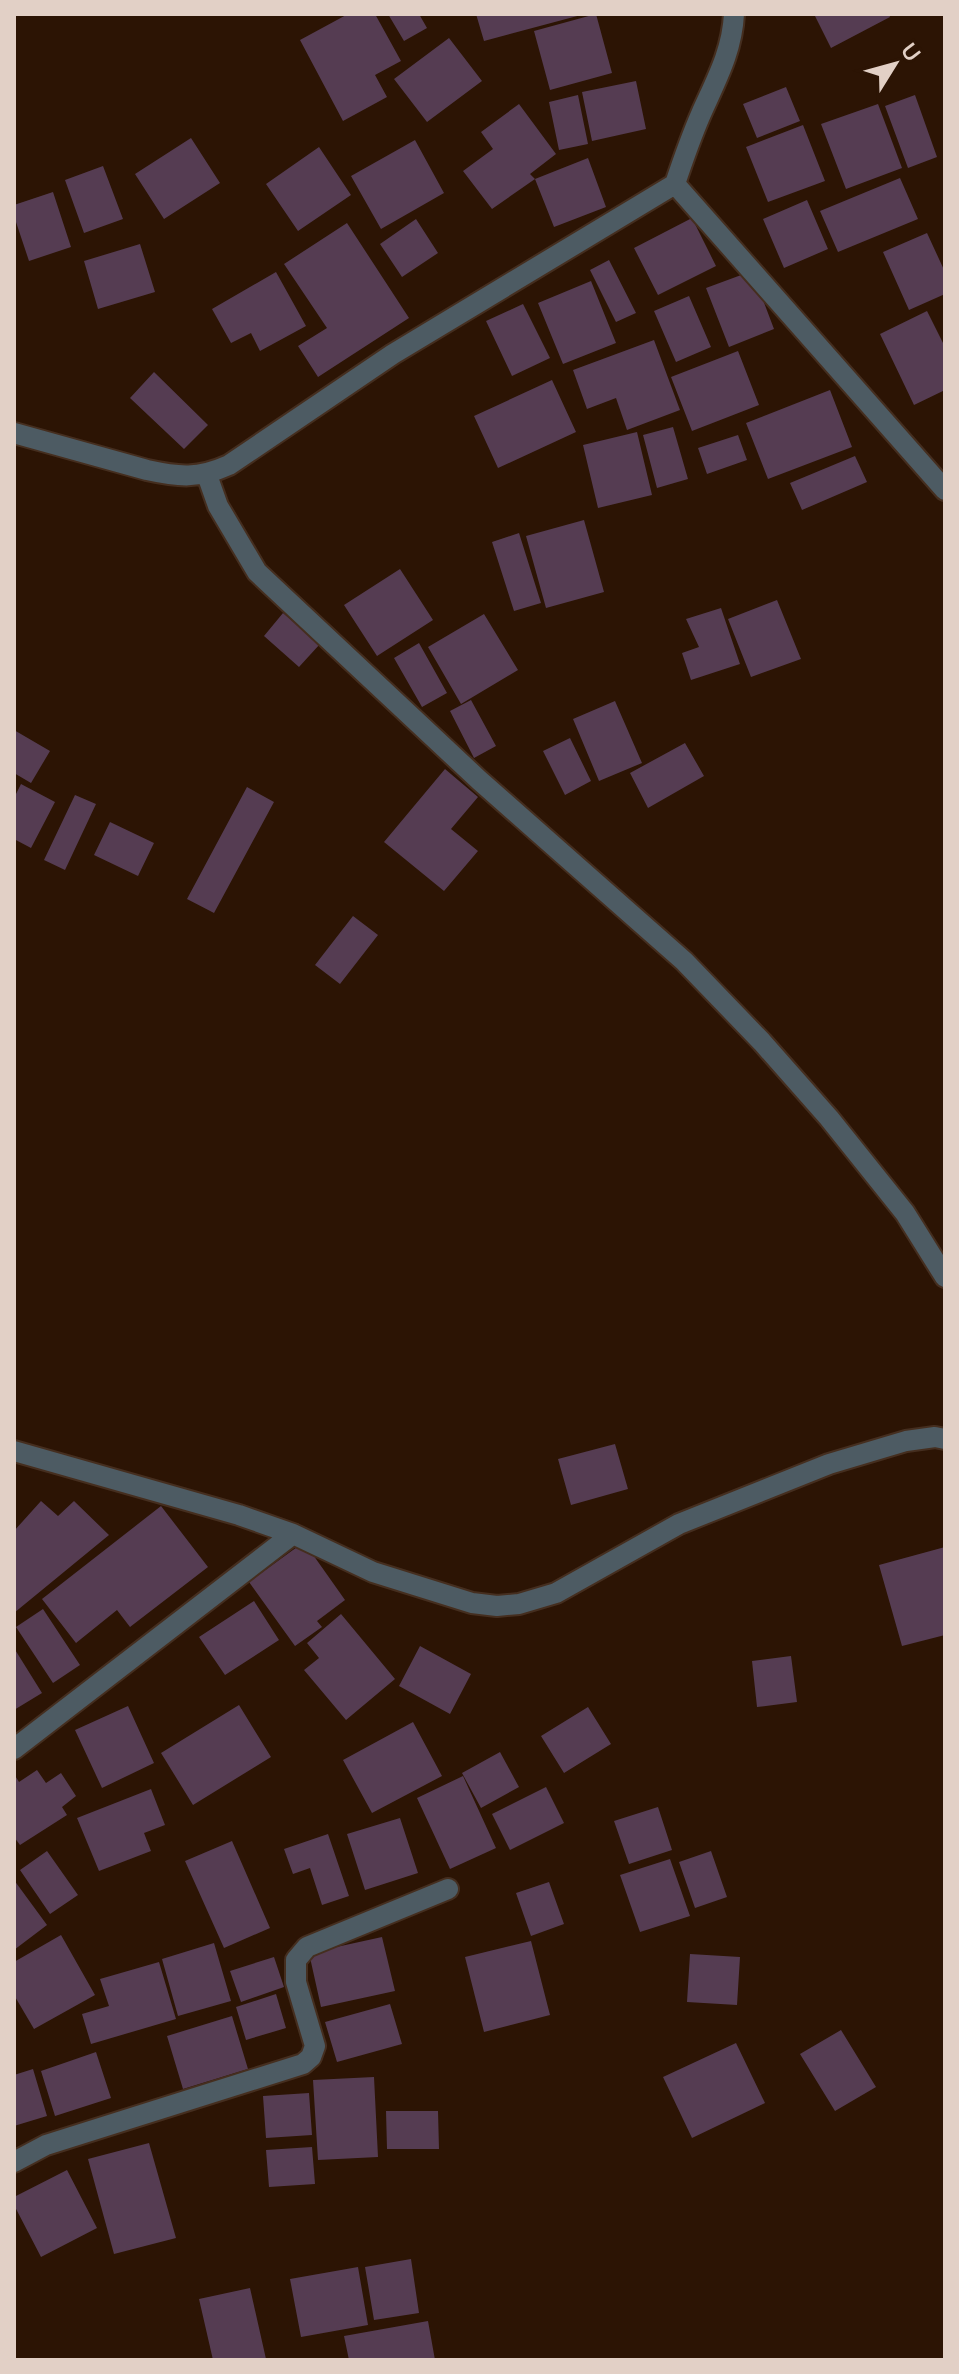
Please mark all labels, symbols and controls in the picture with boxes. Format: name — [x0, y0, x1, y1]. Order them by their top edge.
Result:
north arrow — [855, 24, 935, 104]
text: U — [893, 37, 927, 68]

